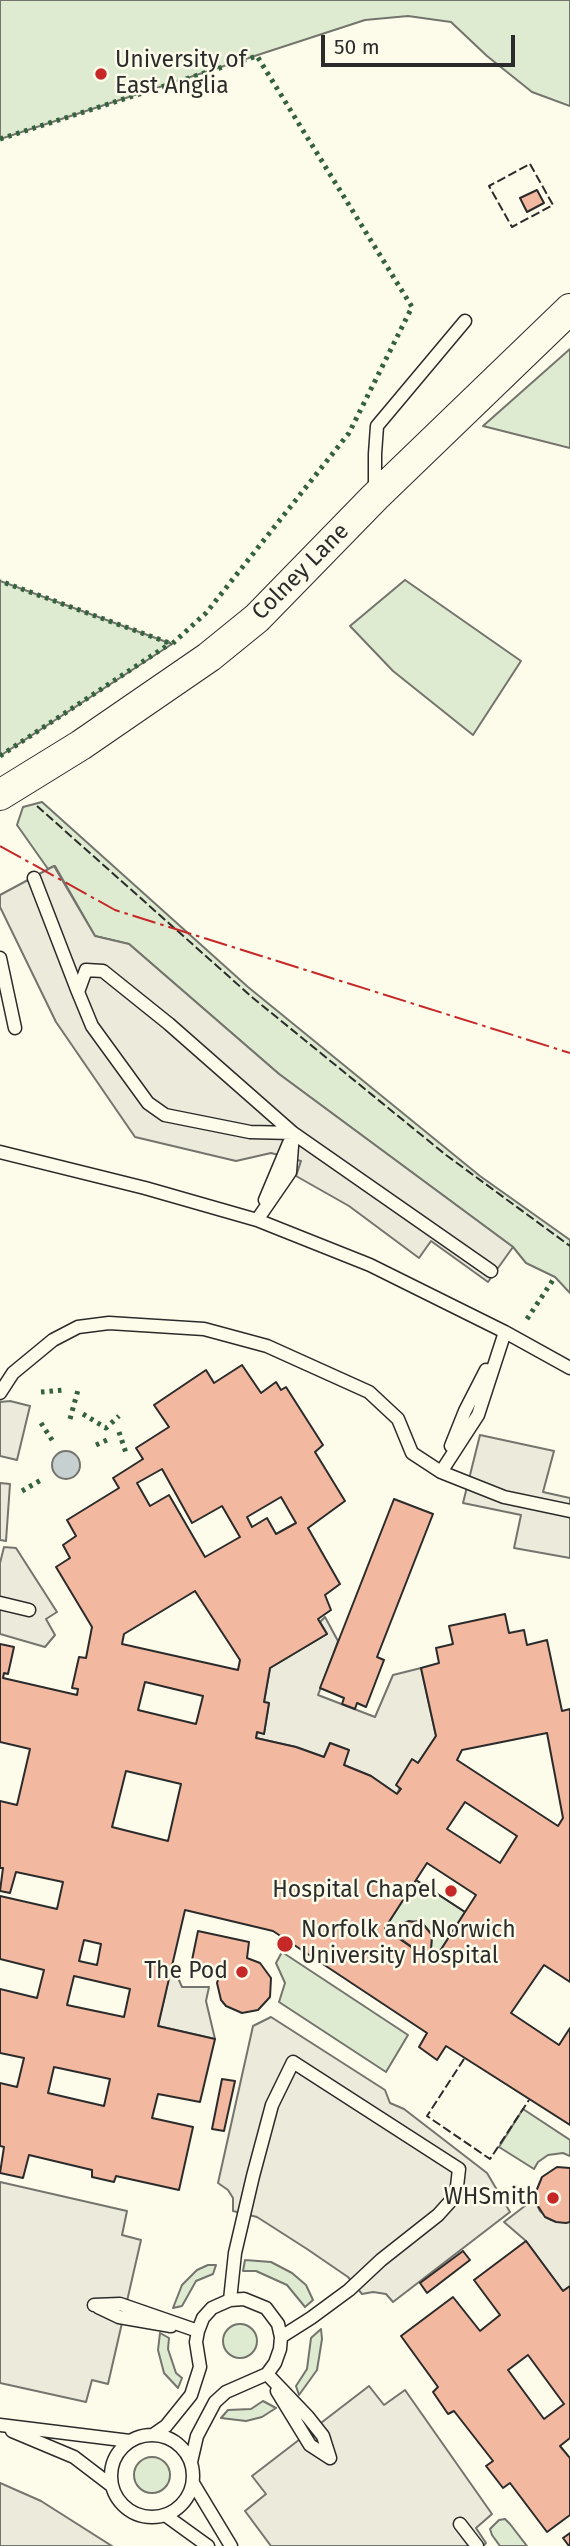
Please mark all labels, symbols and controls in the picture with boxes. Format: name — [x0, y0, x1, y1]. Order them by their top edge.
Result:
scale bar — [325, 21, 519, 65]
text: 50 m — [334, 34, 380, 60]
place label: University of East Anglia — [115, 47, 246, 101]
marker: University of East Anglia — [93, 66, 109, 82]
street label: Colney Lane — [247, 518, 355, 626]
place label: Hospital Chapel — [272, 1877, 437, 1905]
marker: Hospital Chapel — [443, 1883, 459, 1899]
place label: Norfolk and Norwich University Hospital — [301, 1917, 516, 1971]
marker: Norfolk and Norwich University Hospital — [275, 1934, 295, 1954]
place label: The Pod — [144, 1958, 228, 1986]
marker: The Pod — [234, 1964, 250, 1980]
place label: WHSmith — [444, 2184, 539, 2212]
marker: WHSmith — [545, 2190, 561, 2206]

